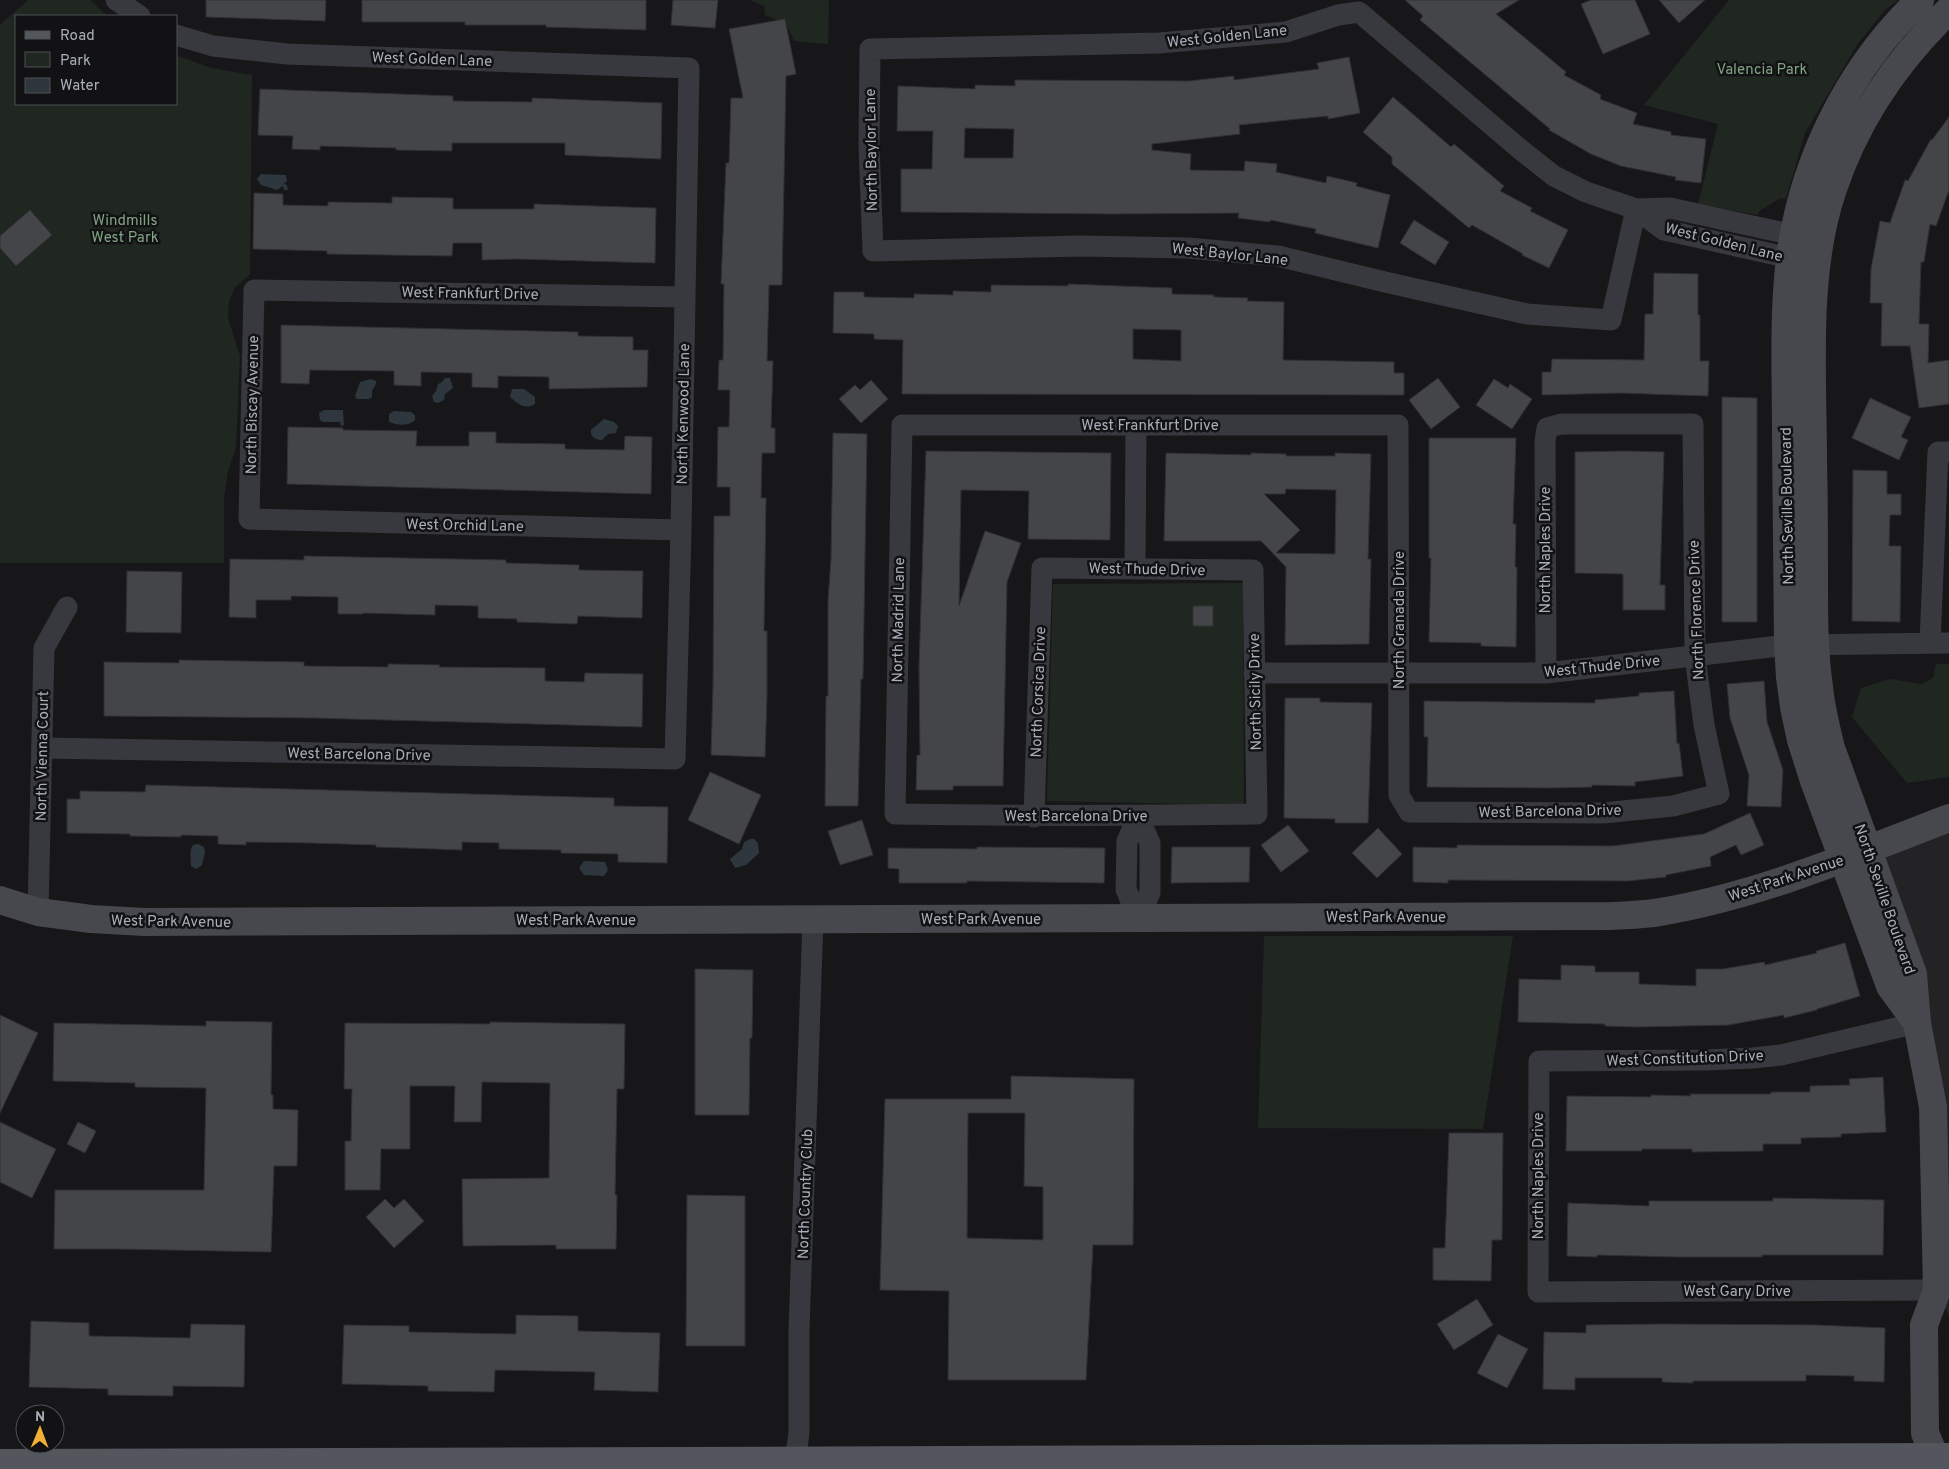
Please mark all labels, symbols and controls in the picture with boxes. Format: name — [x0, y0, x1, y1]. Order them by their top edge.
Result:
legend — [15, 15, 178, 105]
street label: West Golden Lane — [1166, 22, 1288, 53]
text: Road — [60, 27, 95, 46]
street label: West Golden Lane — [371, 49, 493, 72]
text: Park — [60, 52, 91, 71]
park label: Valencia Park — [1716, 61, 1808, 80]
text: Water — [60, 77, 100, 96]
street label: North Baylor Lane — [862, 88, 883, 212]
park label: Windmills West Park — [91, 212, 159, 248]
street label: West Golden Lane — [1663, 220, 1785, 267]
street label: West Baylor Lane — [1171, 240, 1289, 271]
street label: West Frankfurt Drive — [401, 284, 539, 305]
street label: North Biscay Avenue — [243, 335, 264, 475]
street label: North Kenwood Lane — [674, 343, 695, 485]
street label: West Frankfurt Drive — [1081, 417, 1219, 436]
street label: North Seville Boulevard — [1778, 427, 1799, 585]
street label: North Naples Drive — [1537, 486, 1556, 614]
street label: West Orchid Lane — [406, 516, 524, 537]
street label: North Florence Drive — [1686, 540, 1709, 680]
street label: North Granada Drive — [1391, 551, 1410, 689]
street label: North Madrid Lane — [889, 557, 910, 683]
street label: West Thude Drive — [1088, 560, 1206, 581]
street label: North Corsica Drive — [1028, 626, 1051, 758]
street label: North Sicily Drive — [1246, 633, 1267, 751]
street label: West Thude Drive — [1543, 652, 1661, 683]
street label: North Vienna Court — [33, 691, 54, 821]
street label: West Barcelona Drive — [287, 745, 431, 766]
street label: West Barcelona Drive — [1478, 802, 1622, 823]
street label: West Barcelona Drive — [1004, 808, 1148, 827]
street label: North Seville Boulevard — [1849, 822, 1918, 977]
street label: West Park Avenue — [1726, 852, 1847, 907]
street label: West Park Avenue — [1326, 909, 1446, 928]
street label: West Park Avenue — [921, 911, 1041, 930]
street label: West Park Avenue — [111, 912, 231, 933]
street label: West Park Avenue — [516, 912, 636, 931]
street label: West Constitution Drive — [1606, 1047, 1764, 1072]
street label: North Naples Drive — [1530, 1112, 1549, 1240]
street label: North Country Club — [795, 1129, 818, 1259]
street label: West Gary Drive — [1683, 1283, 1791, 1302]
north arrow — [15, 1404, 65, 1454]
text: N — [35, 1409, 45, 1426]

